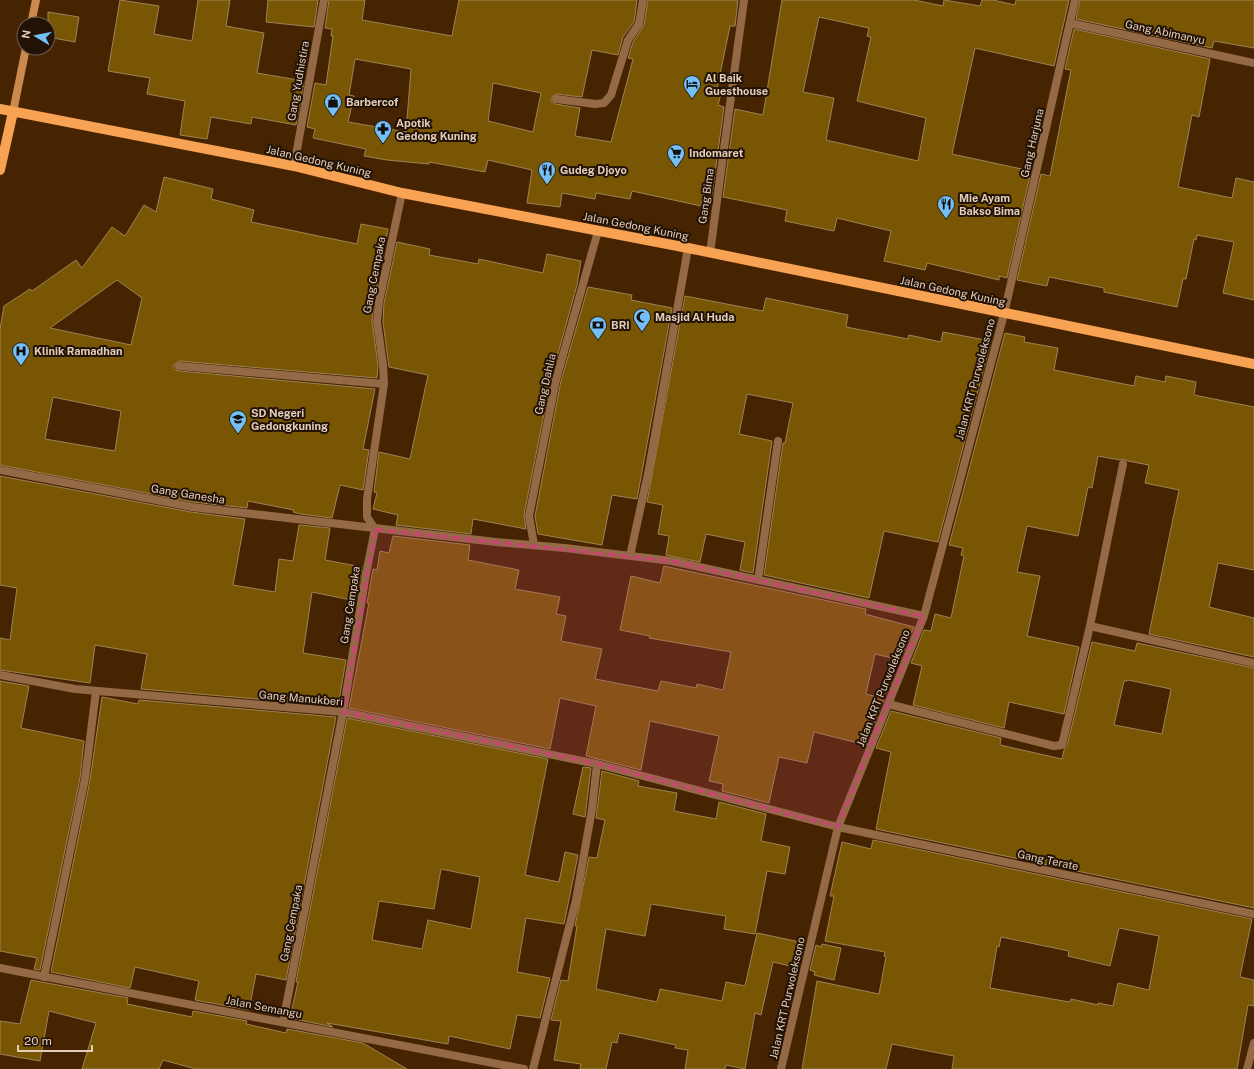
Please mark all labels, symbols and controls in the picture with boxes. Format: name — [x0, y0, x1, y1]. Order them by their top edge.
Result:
north arrow — [16, 16, 56, 56]
street label: Gang Abimanyu — [1124, 18, 1206, 46]
text: N — [19, 29, 33, 40]
street label: Gang Yudhistira — [285, 40, 311, 122]
place label: Al Baik Guesthouse — [705, 72, 768, 97]
hotel icon: Al Baik Guesthouse — [682, 74, 702, 99]
shop icon: Barbercof — [323, 92, 343, 117]
place label: Barbercof — [346, 96, 399, 108]
street label: Gang Harjuna — [1018, 107, 1046, 179]
place label: Apotik Gedong Kuning — [396, 117, 477, 142]
pharmacy icon: Apotik Gedong Kuning — [373, 119, 393, 144]
street label: Jalan Gedong Kuning — [265, 143, 373, 179]
supermarket icon: Indomaret — [666, 143, 686, 168]
place label: Indomaret — [689, 147, 744, 159]
restaurant icon: Gudeg Djoyo — [537, 160, 557, 185]
place label: Gudeg Djoyo — [560, 164, 627, 176]
street label: Gang Bima — [696, 168, 716, 224]
place label: Mie Ayam Bakso Bima — [959, 192, 1020, 217]
restaurant icon: Mie Ayam Bakso Bima — [936, 194, 956, 219]
street label: Jalan Gedong Kuning — [582, 210, 690, 242]
street label: Gang Cempaka — [361, 236, 387, 314]
street label: Jalan Gedong Kuning — [899, 274, 1007, 308]
mosque icon: Masjid Al Huda — [632, 307, 652, 332]
place label: Masjid Al Huda — [655, 311, 734, 323]
bank icon: BRI — [588, 315, 608, 340]
street label: Jalan KRT Purwoleksono — [953, 317, 997, 441]
place label: BRI — [611, 319, 630, 331]
hospital icon: Klinik Ramadhan — [11, 341, 31, 366]
place label: Klinik Ramadhan — [34, 345, 123, 357]
street label: Gang Dahlia — [532, 352, 558, 416]
place label: SD Negeri Gedongkuning — [251, 407, 328, 432]
school or university icon: SD Negeri Gedongkuning — [228, 409, 248, 434]
street label: Gang Ganesha — [150, 482, 226, 506]
street label: Gang Cempaka — [338, 566, 362, 644]
street label: Jalan KRT Purwoleksono — [854, 628, 912, 748]
street label: Gang Manukberi — [258, 688, 344, 708]
street label: Gang Terate — [1016, 848, 1080, 872]
street label: Gang Cempaka — [278, 884, 304, 962]
street label: Jalan KRT Purwoleksono — [767, 936, 807, 1060]
street label: Jalan Semangu — [225, 994, 303, 1020]
scale bar — [18, 1027, 92, 1053]
text: 20 m — [24, 1034, 52, 1048]

